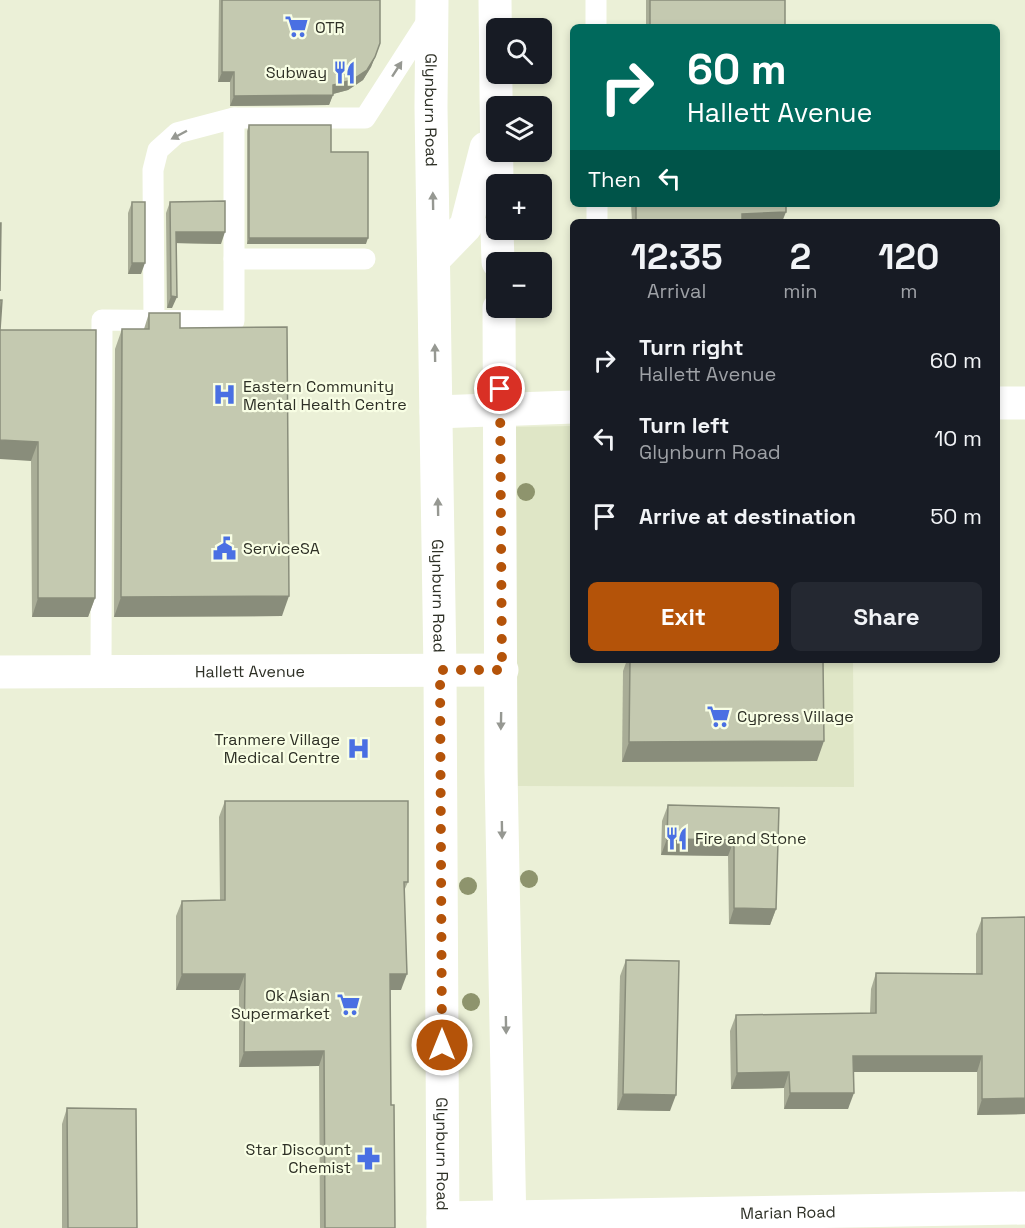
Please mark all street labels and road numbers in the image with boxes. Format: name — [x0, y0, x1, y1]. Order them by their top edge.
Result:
street label: Glynburn Road — [420, 53, 442, 167]
street label: Glynburn Road — [427, 539, 450, 653]
street label: Hallett Avenue — [195, 660, 305, 682]
street label: Glynburn Road — [432, 1097, 453, 1211]
street label: Marian Road — [740, 1201, 836, 1223]

